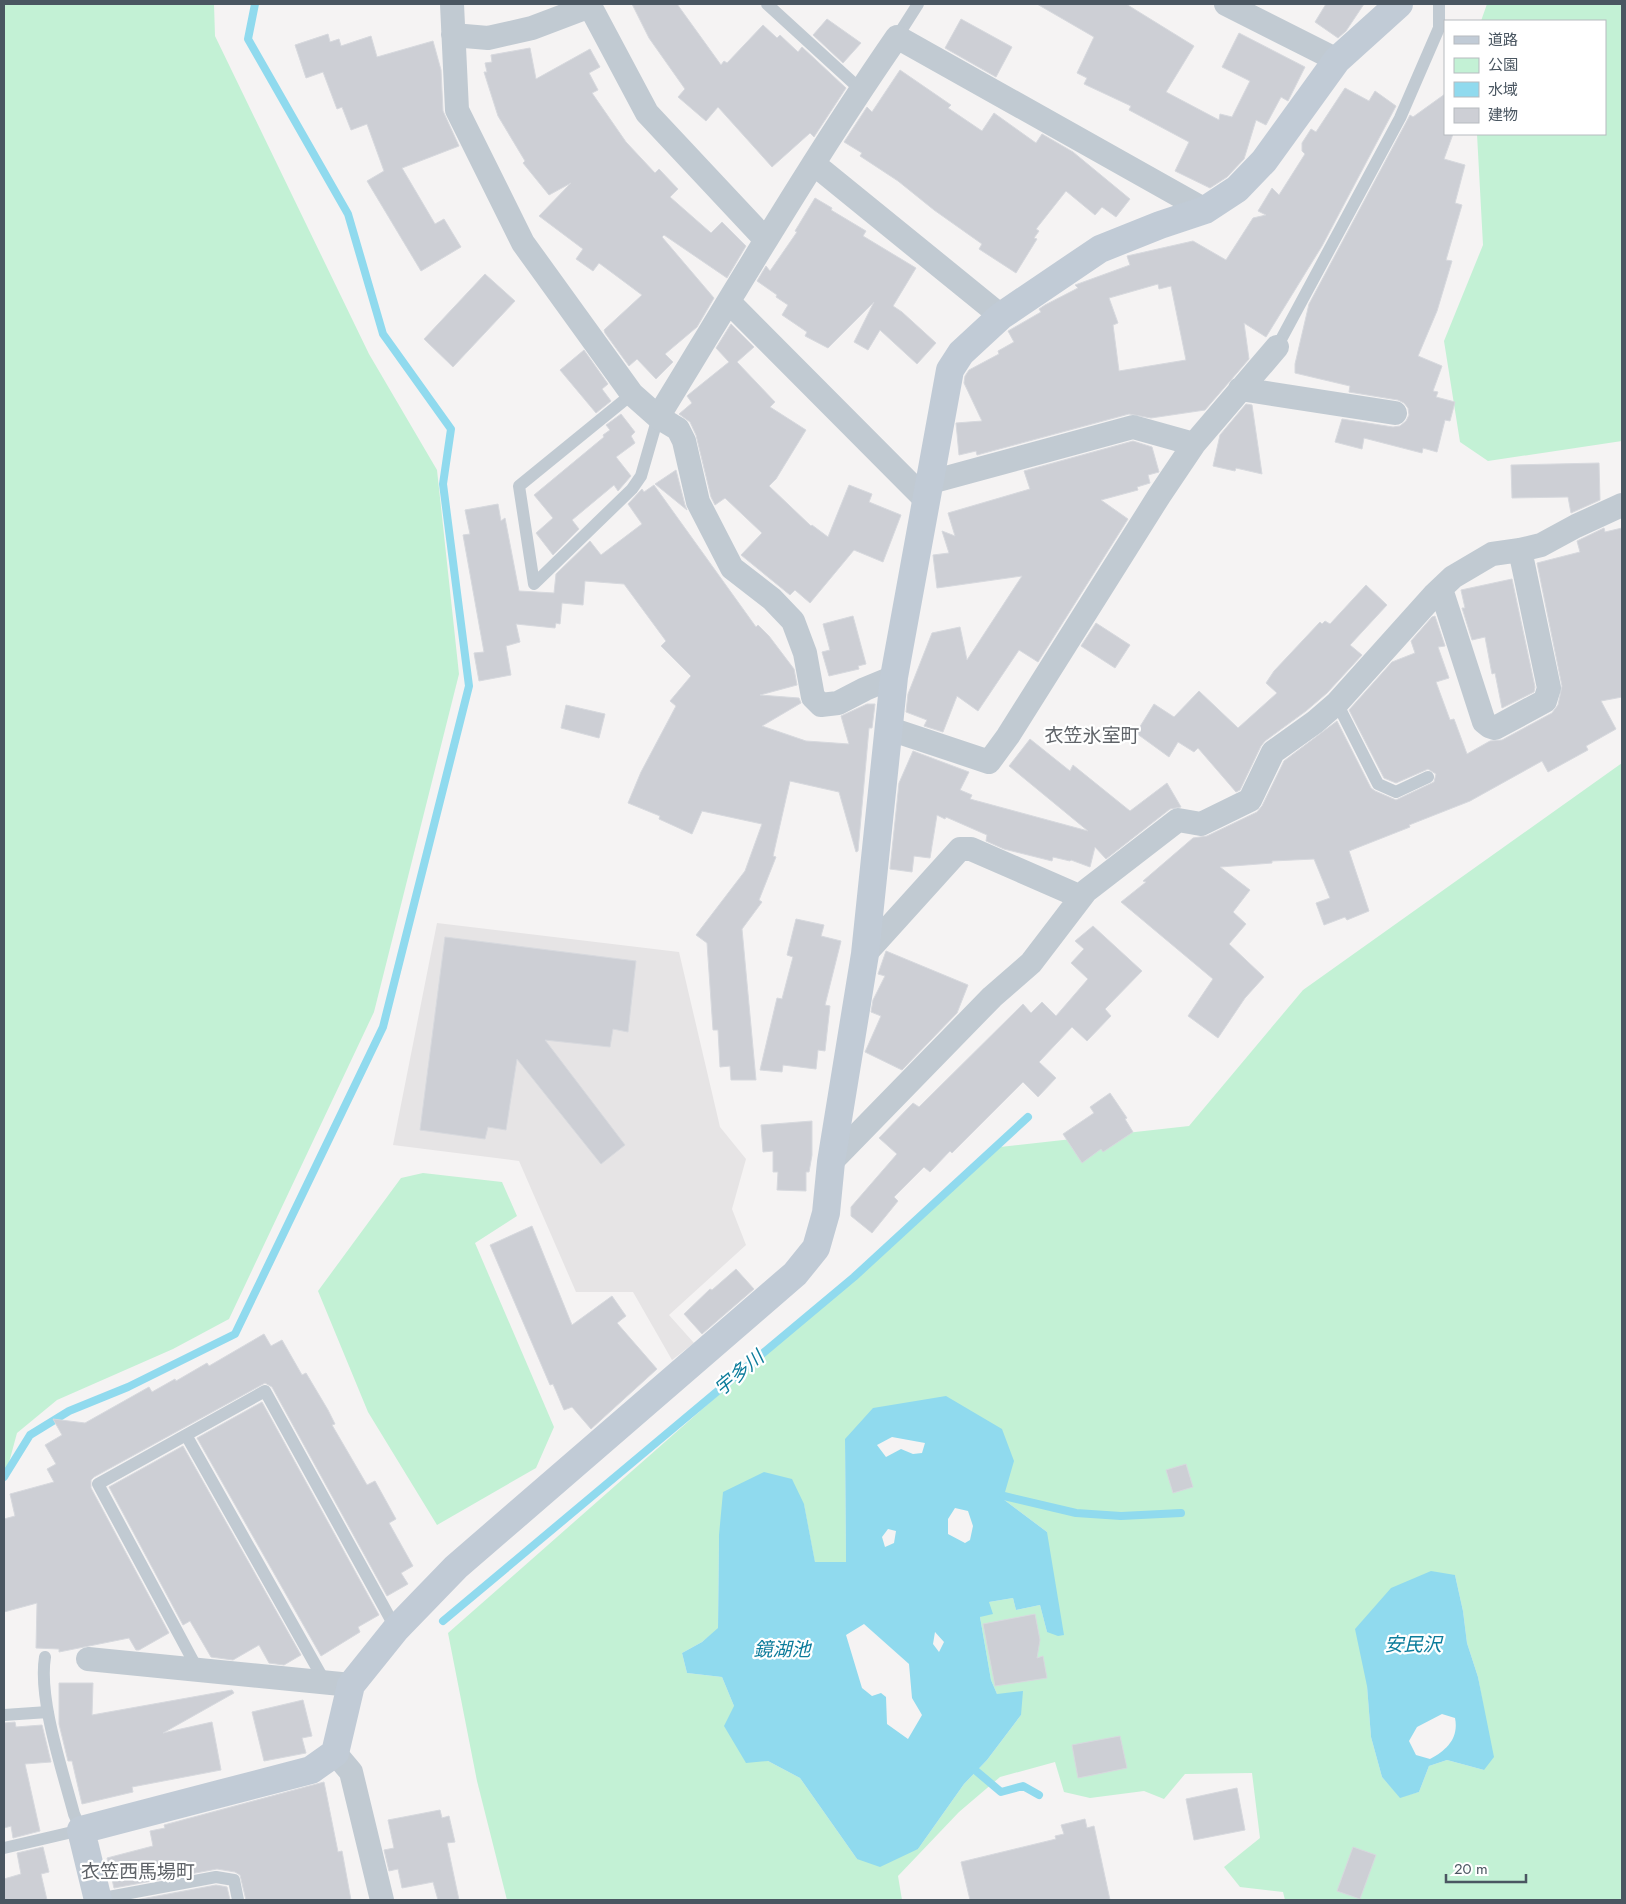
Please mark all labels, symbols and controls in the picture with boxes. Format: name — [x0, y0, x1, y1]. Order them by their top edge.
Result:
legend — [1444, 20, 1606, 135]
text: 道路 — [1488, 29, 1518, 51]
text: 公園 — [1488, 54, 1518, 76]
text: 水域 — [1488, 79, 1518, 101]
text: 建物 — [1488, 104, 1518, 126]
district label: 衣笠氷室町 — [1044, 722, 1140, 749]
water label: 宇多川 — [708, 1343, 771, 1402]
water label: 安民沢 — [1384, 1631, 1444, 1658]
water label: 鏡湖池 — [753, 1636, 812, 1663]
scale bar — [1446, 1852, 1526, 1884]
district label: 衣笠西馬場町 — [81, 1858, 195, 1885]
text: 20 m — [1454, 1858, 1488, 1880]

